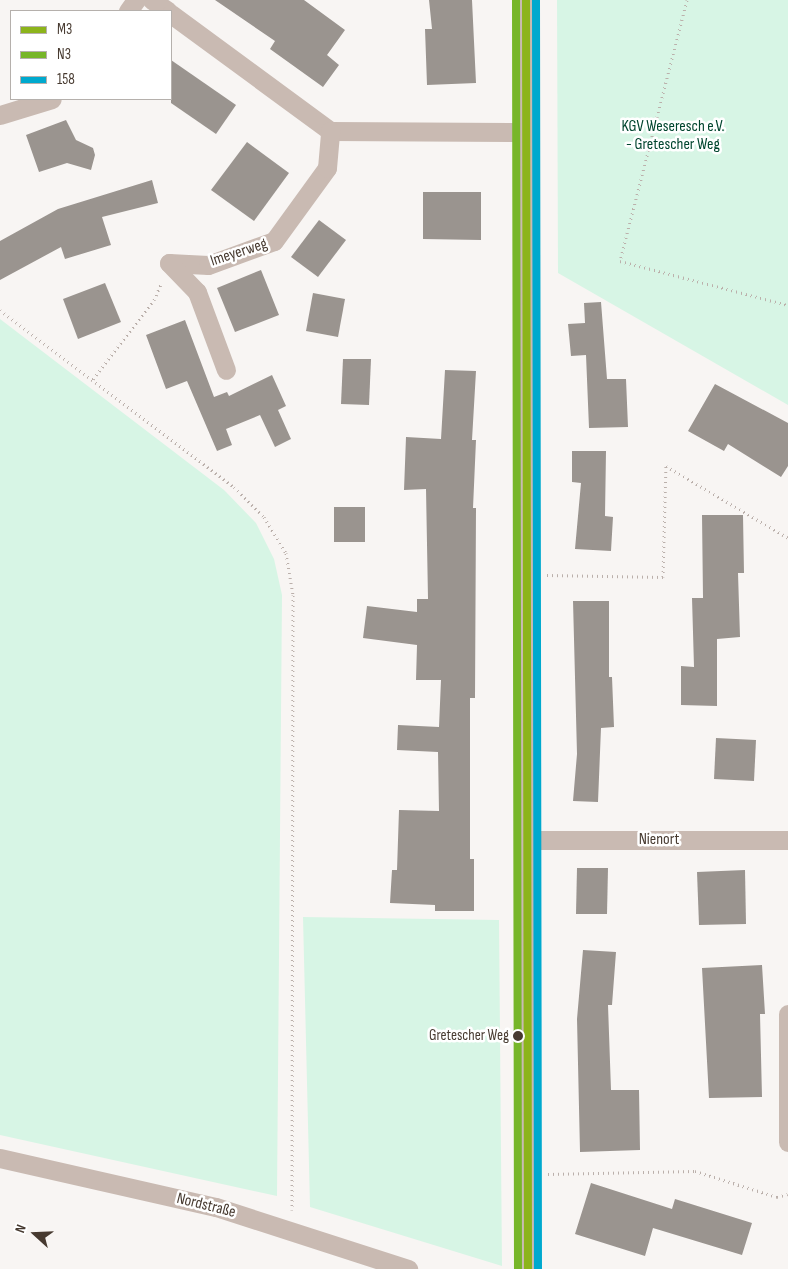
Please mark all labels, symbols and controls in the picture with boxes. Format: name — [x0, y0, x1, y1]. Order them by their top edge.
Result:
legend — [10, 10, 172, 100]
text: M3 — [57, 20, 72, 39]
text: N3 — [57, 45, 71, 64]
text: 158 — [57, 70, 75, 89]
park label: KGV Weseresch e.V. - Gretescher Weg — [622, 117, 724, 155]
street label: Imeyerweg — [208, 235, 270, 271]
street label: Nienort — [639, 830, 679, 850]
place label: Gretescher Weg — [429, 1027, 509, 1045]
marker: Gretescher Weg — [513, 1031, 523, 1041]
street label: Nordstraße — [175, 1189, 237, 1223]
north arrow — [10, 1209, 60, 1259]
text: N — [11, 1222, 30, 1235]

